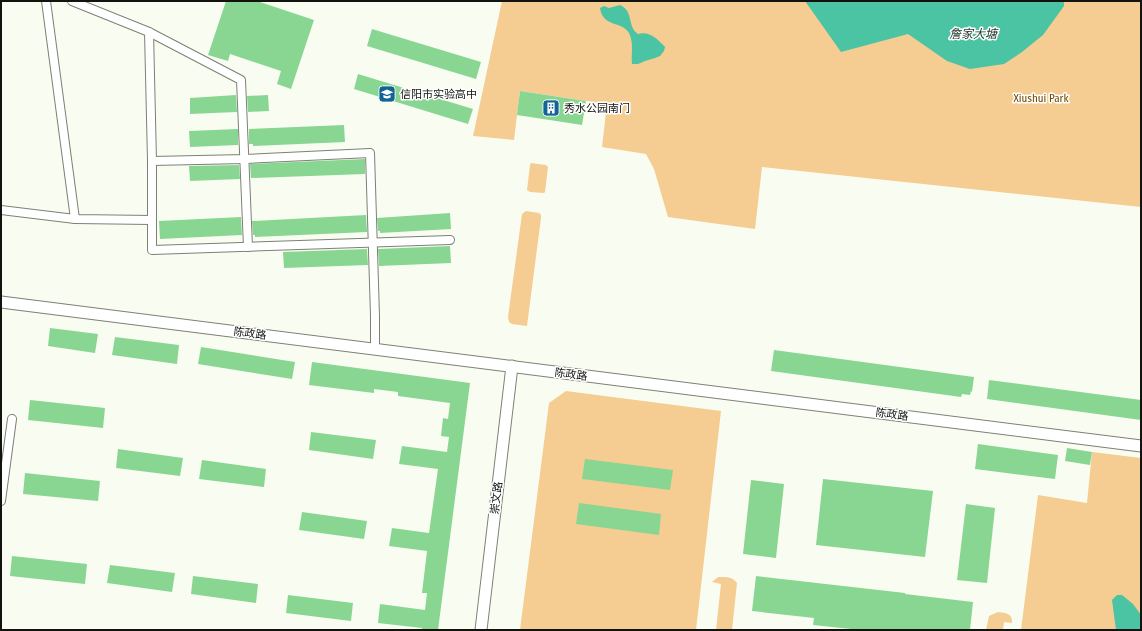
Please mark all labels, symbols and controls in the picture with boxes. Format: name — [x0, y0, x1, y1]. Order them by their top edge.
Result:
water label: 詹家大塘 — [949, 27, 999, 41]
school or university icon: 信阳市实验高中 — [377, 84, 397, 104]
place label: 信阳市实验高中 — [400, 88, 477, 101]
park label: Xiushui Park — [1013, 92, 1069, 105]
building icon: 秀水公园南门 — [541, 98, 561, 118]
place label: 秀水公园南门 — [564, 102, 630, 115]
street label: 陈政路 — [233, 325, 267, 342]
street label: 陈政路 — [554, 366, 588, 383]
street label: 陈政路 — [875, 406, 909, 423]
street label: 崇文路 — [488, 481, 505, 515]

